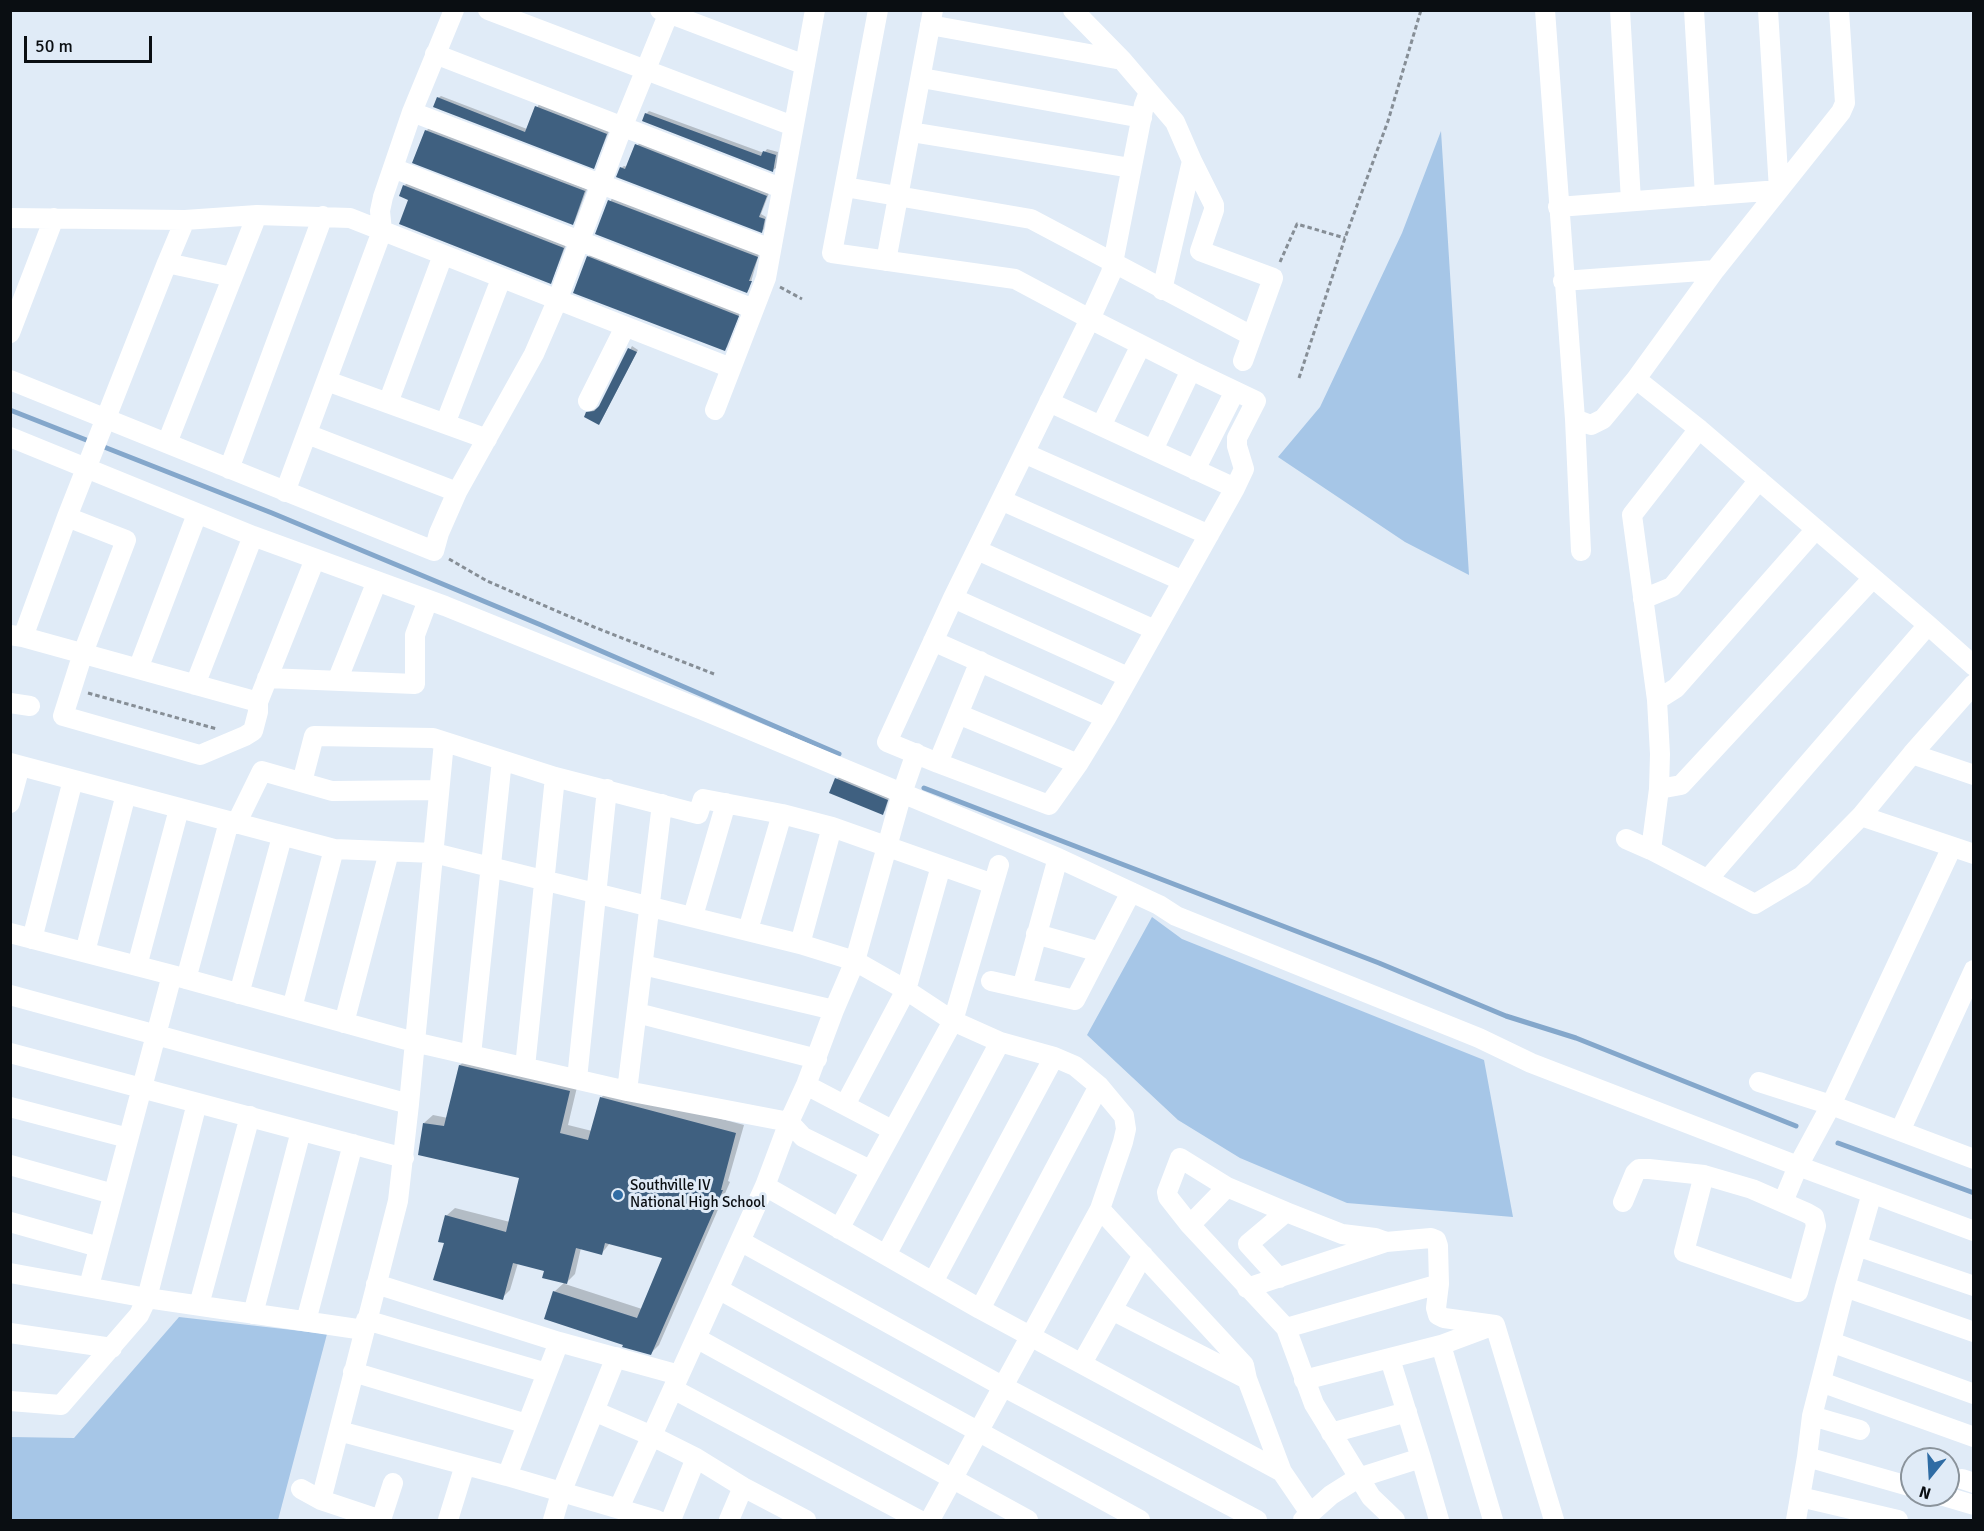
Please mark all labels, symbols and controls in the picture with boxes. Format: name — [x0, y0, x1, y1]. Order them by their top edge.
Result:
scale bar — [27, 24, 154, 62]
text: 50 m — [35, 35, 73, 57]
place label: Southville IV National High School — [630, 1177, 766, 1212]
marker: Southville IV National High School — [611, 1188, 625, 1202]
north arrow — [1900, 1447, 1960, 1507]
text: N — [1917, 1481, 1933, 1503]

